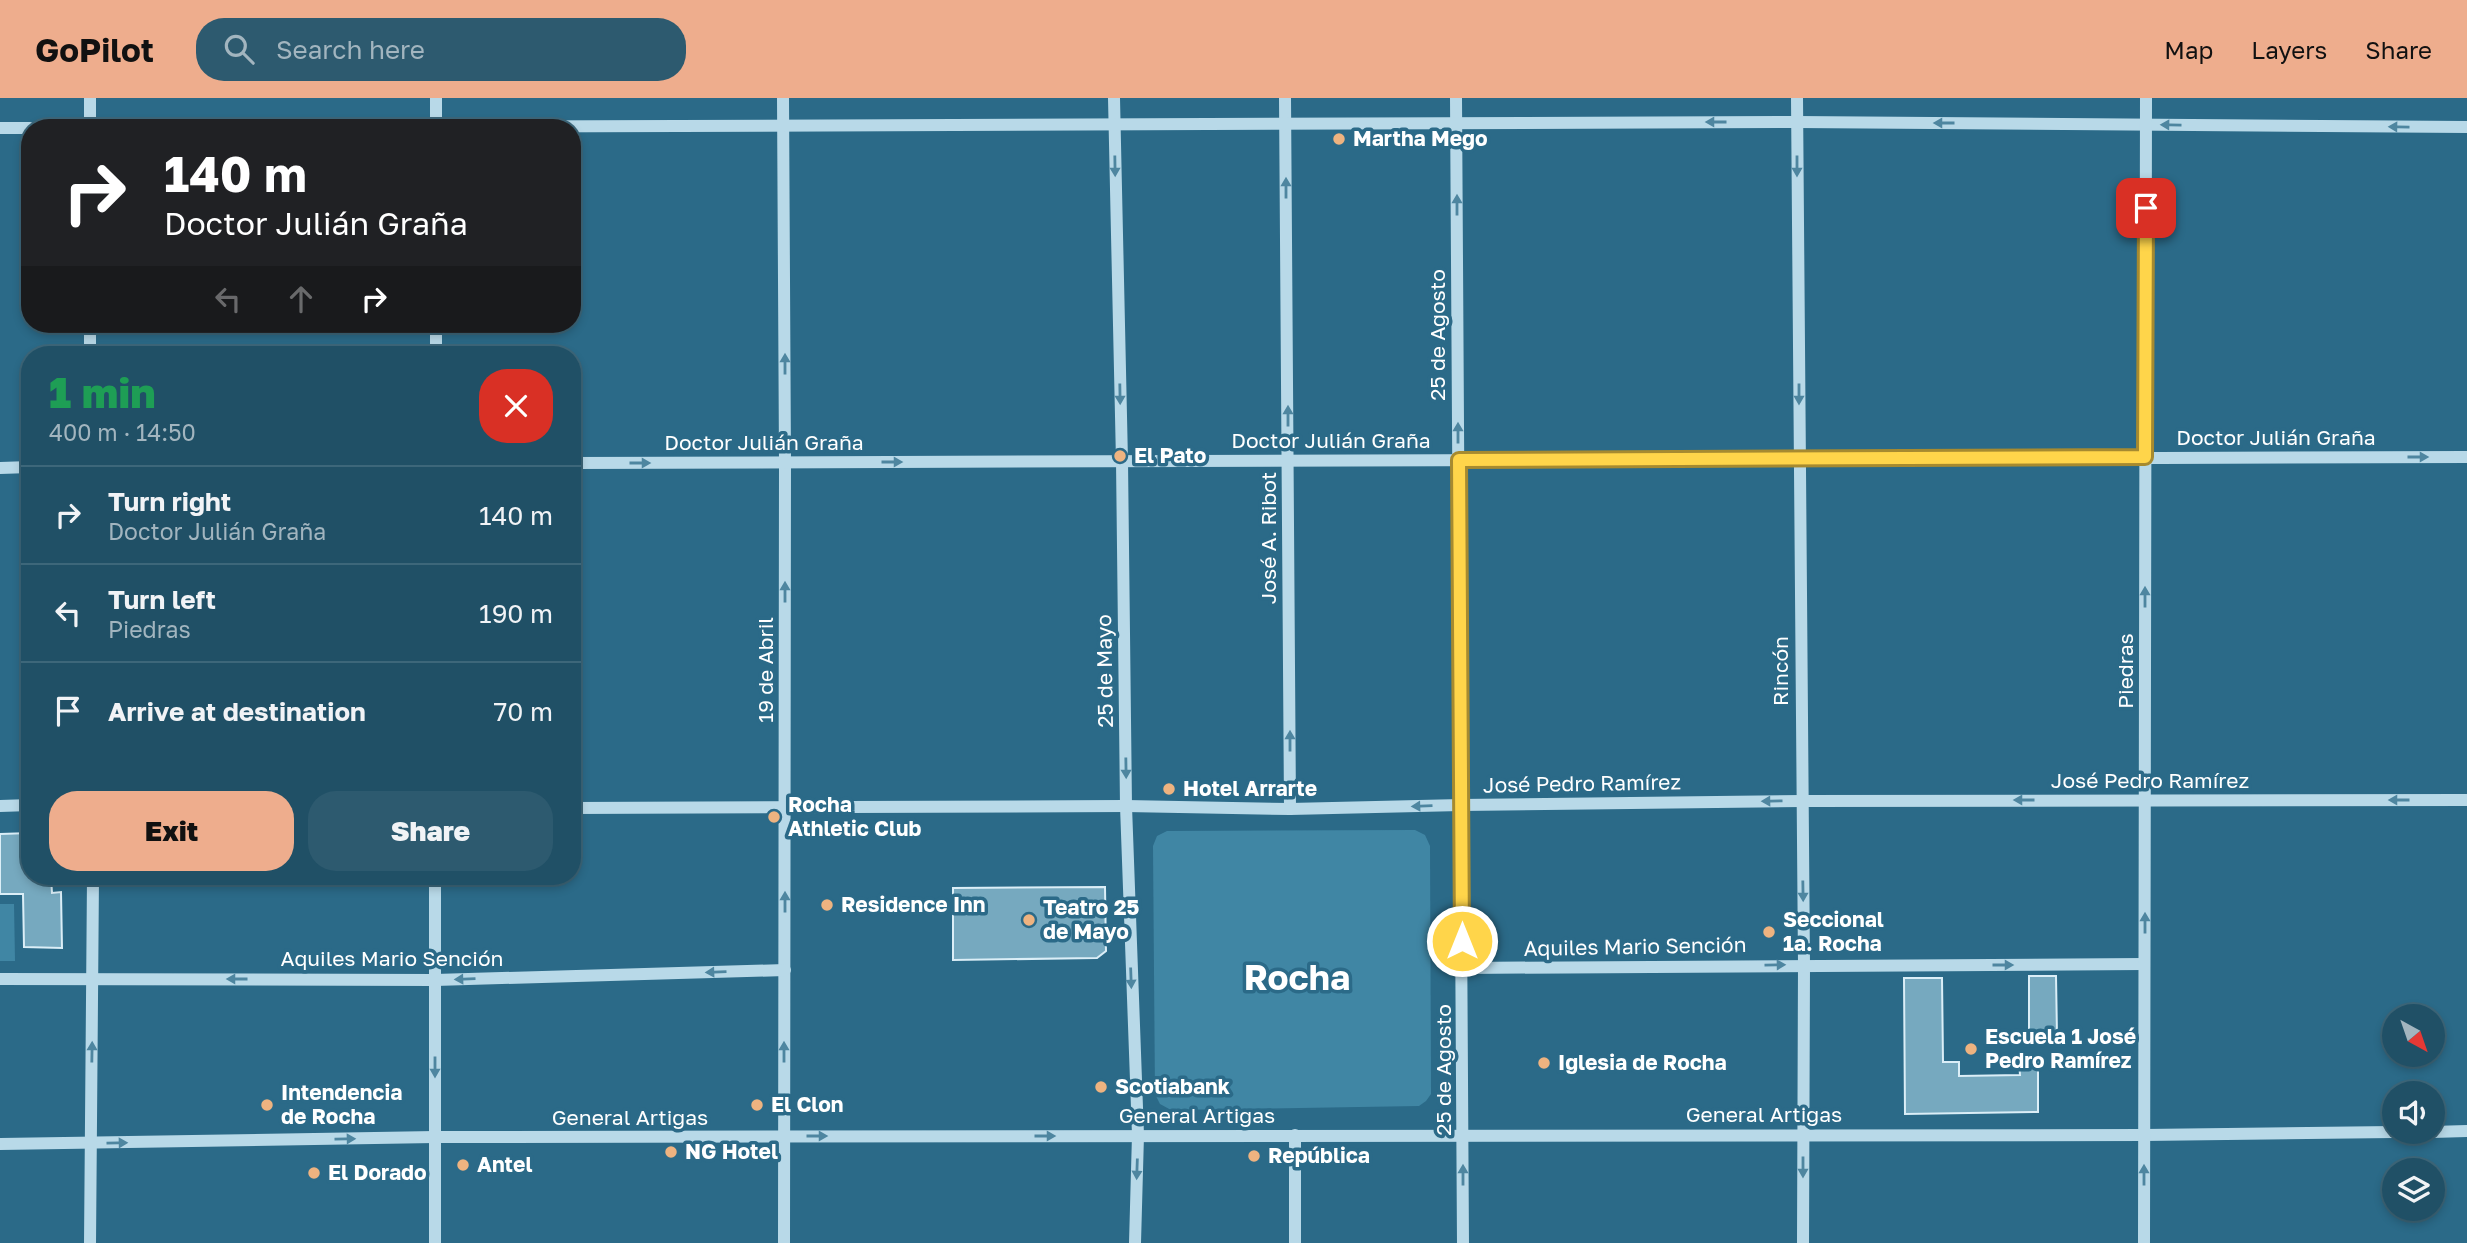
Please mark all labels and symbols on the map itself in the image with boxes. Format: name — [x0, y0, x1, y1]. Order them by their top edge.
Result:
one-way arrow — [1705, 116, 1727, 128]
one-way arrow — [1933, 117, 1955, 129]
one-way arrow — [2160, 119, 2182, 131]
one-way arrow — [2388, 121, 2410, 133]
place label: Martha Mego — [1353, 125, 1488, 151]
marker: Martha Mego — [1331, 131, 1347, 147]
one-way arrow — [1109, 155, 1121, 177]
one-way arrow — [1791, 155, 1803, 177]
one-way arrow — [1280, 177, 1291, 199]
pin — [2116, 178, 2176, 238]
one-way arrow — [1451, 194, 1463, 216]
street label: 25 de Agosto — [1424, 269, 1450, 401]
one-way arrow — [779, 353, 790, 375]
one-way arrow — [1115, 383, 1126, 405]
one-way arrow — [1793, 383, 1805, 405]
one-way arrow — [1282, 404, 1293, 426]
one-way arrow — [1452, 422, 1464, 444]
street label: Doctor Julián Graña — [2176, 424, 2376, 450]
street label: Doctor Julián Graña — [1231, 427, 1431, 453]
street label: Doctor Julián Graña — [664, 429, 864, 455]
place label: El Pato — [1134, 442, 1206, 468]
marker: El Pato — [1112, 448, 1128, 464]
one-way arrow — [2408, 451, 2430, 463]
one-way arrow — [882, 456, 904, 468]
one-way arrow — [630, 457, 652, 469]
street label: José A. Ribot — [1255, 472, 1281, 604]
one-way arrow — [779, 581, 791, 603]
one-way arrow — [2139, 586, 2151, 608]
street label: 25 de Mayo — [1090, 614, 1118, 728]
street label: 19 de Abril — [752, 617, 778, 723]
street label: Piedras — [2112, 633, 2138, 709]
street label: Rincón — [1767, 636, 1793, 706]
one-way arrow — [1284, 730, 1296, 752]
one-way arrow — [1120, 757, 1131, 779]
street label: José Pedro Ramírez — [2051, 767, 2249, 793]
street label: José Pedro Ramírez — [1483, 768, 1681, 798]
place label: Hotel Arrarte — [1183, 775, 1317, 801]
marker: Hotel Arrarte — [1161, 781, 1177, 797]
place label: Rocha Athletic Club — [788, 791, 922, 841]
one-way arrow — [2013, 794, 2035, 806]
one-way arrow — [2388, 794, 2410, 806]
one-way arrow — [1761, 796, 1783, 807]
one-way arrow — [1411, 800, 1433, 811]
marker: Rocha Athletic Club — [766, 809, 782, 825]
one-way arrow — [1797, 880, 1809, 902]
one-way arrow — [779, 891, 791, 913]
place label: Residence Inn — [841, 891, 985, 917]
place label: Teatro 25 de Mayo — [1043, 894, 1139, 944]
marker: Residence Inn — [819, 897, 835, 913]
position arrow — [1425, 904, 1499, 978]
place label: Seccional 1a. Rocha — [1783, 906, 1884, 956]
marker: Teatro 25 de Mayo — [1021, 912, 1037, 928]
one-way arrow — [2139, 912, 2150, 934]
marker: Seccional 1a. Rocha — [1761, 924, 1777, 940]
street label: Aquiles Mario Sención — [1523, 931, 1747, 961]
street label: Aquiles Mario Sención — [281, 945, 503, 971]
district label: Rocha — [1244, 956, 1350, 998]
one-way arrow — [1992, 959, 2014, 971]
one-way arrow — [1765, 960, 1787, 971]
one-way arrow — [705, 966, 727, 978]
one-way arrow — [1126, 967, 1137, 989]
one-way arrow — [226, 973, 248, 985]
one-way arrow — [453, 973, 475, 985]
street label: 25 de Agosto — [1430, 1004, 1456, 1136]
north arrow — [2382, 1004, 2445, 1068]
place label: Escuela 1 José Pedro Ramírez — [1985, 1023, 2136, 1073]
one-way arrow — [86, 1041, 97, 1063]
one-way arrow — [778, 1041, 790, 1063]
marker: Escuela 1 José Pedro Ramírez — [1963, 1041, 1979, 1057]
place label: Iglesia de Rocha — [1558, 1049, 1727, 1075]
marker: Iglesia de Rocha — [1536, 1055, 1552, 1071]
one-way arrow — [429, 1057, 441, 1079]
place label: Scotiabank — [1115, 1073, 1230, 1099]
place label: Intendencia de Rocha — [281, 1079, 402, 1129]
marker: Scotiabank — [1093, 1079, 1109, 1095]
place label: El Clon — [771, 1091, 844, 1117]
marker: Intendencia de Rocha — [259, 1097, 275, 1113]
marker: El Clon — [749, 1097, 765, 1113]
street label: General Artigas — [1686, 1101, 1842, 1127]
street label: General Artigas — [1119, 1102, 1275, 1128]
street label: General Artigas — [552, 1104, 708, 1130]
one-way arrow — [806, 1130, 828, 1142]
one-way arrow — [1034, 1130, 1056, 1142]
one-way arrow — [334, 1133, 356, 1145]
one-way arrow — [106, 1137, 128, 1149]
place label: NG Hotel — [685, 1138, 778, 1164]
place label: República — [1268, 1142, 1370, 1168]
marker: NG Hotel — [663, 1144, 679, 1160]
marker: República — [1246, 1148, 1262, 1164]
place label: Antel — [477, 1151, 532, 1177]
one-way arrow — [1797, 1156, 1809, 1178]
marker: Antel — [455, 1157, 471, 1173]
one-way arrow — [1131, 1158, 1142, 1180]
place label: El Dorado — [328, 1159, 427, 1185]
one-way arrow — [1457, 1164, 1469, 1186]
one-way arrow — [2138, 1164, 2150, 1186]
marker: El Dorado — [306, 1165, 322, 1181]

